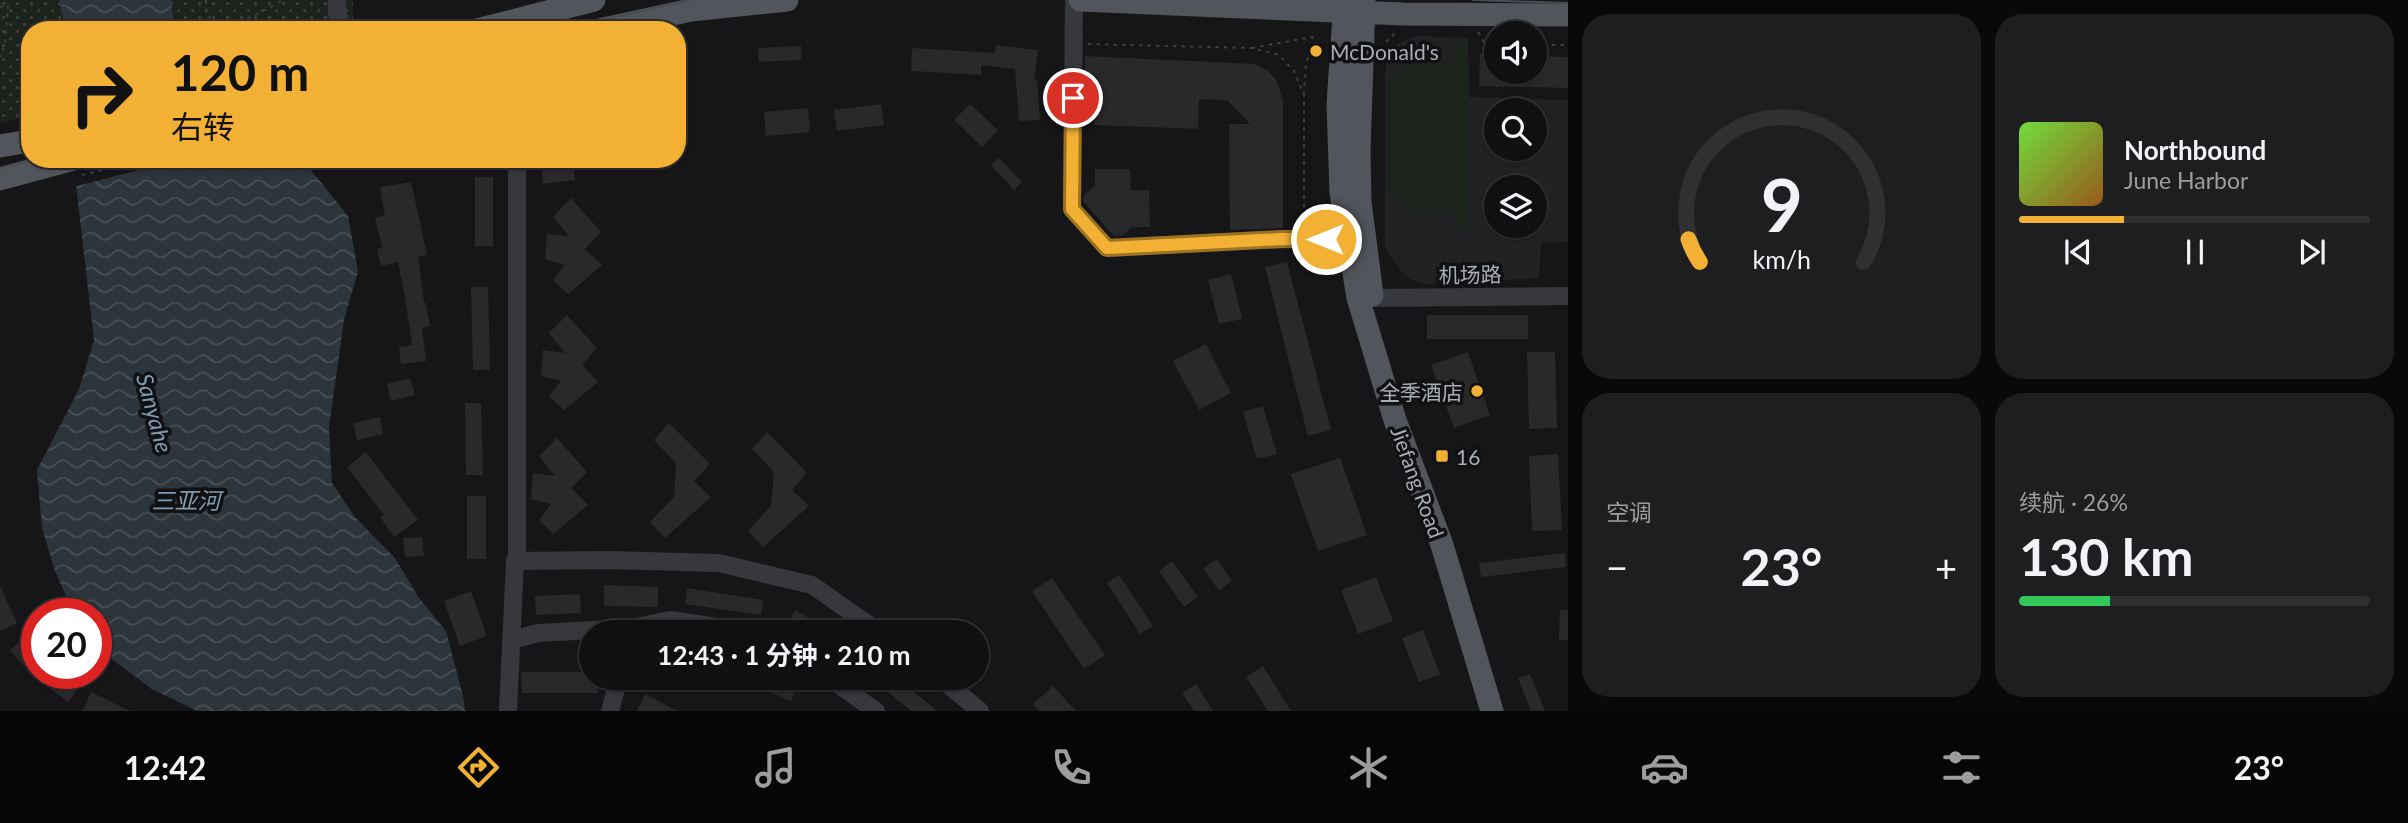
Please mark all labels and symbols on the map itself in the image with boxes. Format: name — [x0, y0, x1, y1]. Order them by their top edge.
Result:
place label: McDonald's — [1330, 39, 1439, 64]
marker: McDonald's — [1308, 43, 1324, 59]
pin — [1043, 68, 1103, 128]
position arrow — [1289, 202, 1363, 276]
street label: 机场路 — [1438, 261, 1502, 287]
water label: Sanyahe — [131, 370, 179, 456]
place label: 全季酒店 — [1379, 379, 1463, 404]
marker: 全季酒店 — [1469, 383, 1485, 399]
street label: Jiefang Road — [1386, 423, 1450, 541]
place label: 16 — [1456, 444, 1480, 469]
marker: 16 — [1434, 448, 1450, 464]
water label: 三亚河 — [152, 486, 225, 514]
speed limit sign: 20 — [21, 598, 112, 689]

